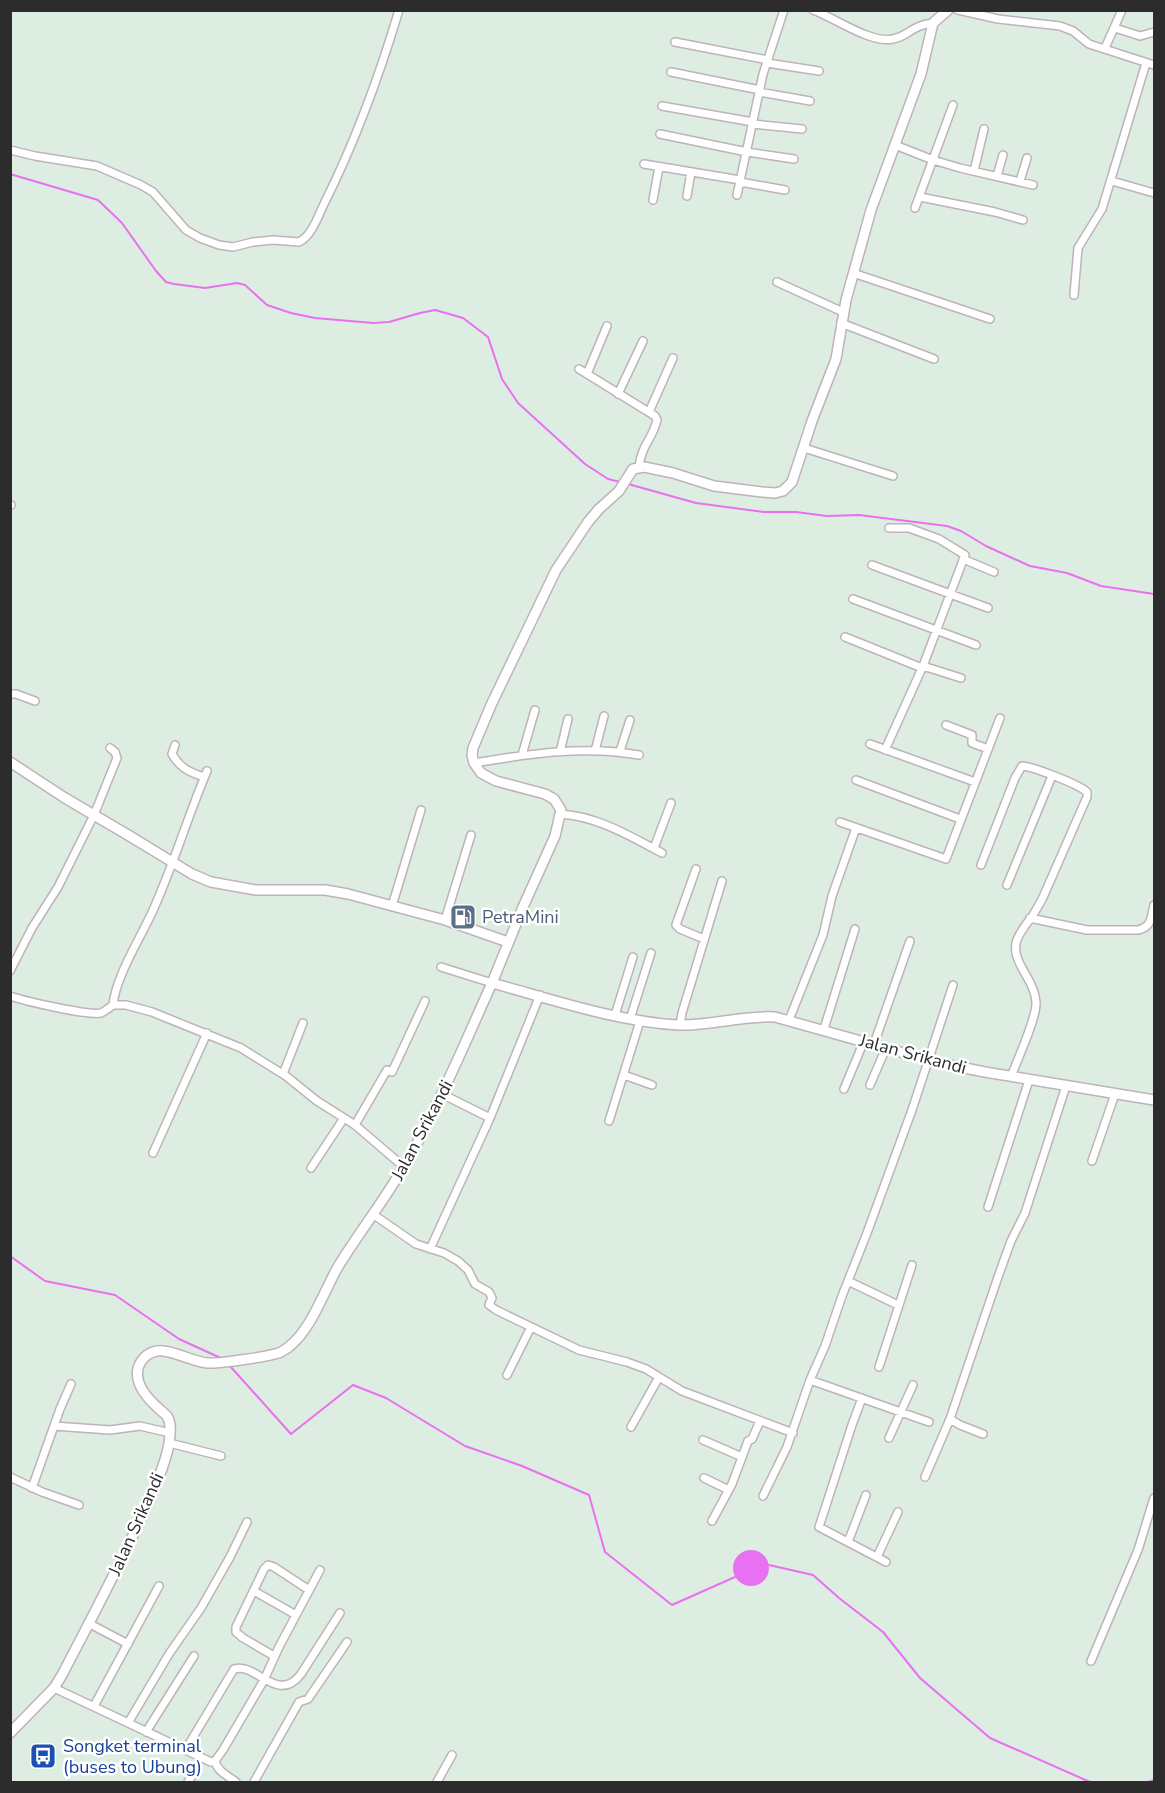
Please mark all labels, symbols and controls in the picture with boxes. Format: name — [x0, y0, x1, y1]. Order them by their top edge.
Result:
fuel station icon: PetraMini — [448, 902, 478, 932]
place label: PetraMini — [482, 905, 559, 929]
street label: Jalan Srikandi — [856, 1028, 969, 1080]
street label: Jalan Srikandi — [385, 1076, 458, 1185]
street label: Jalan Srikandi — [102, 1469, 169, 1580]
place label: Songket terminal (buses to Ubung) — [63, 1734, 202, 1779]
bus stop icon: Songket terminal (buses to Ubung) — [28, 1741, 58, 1771]

